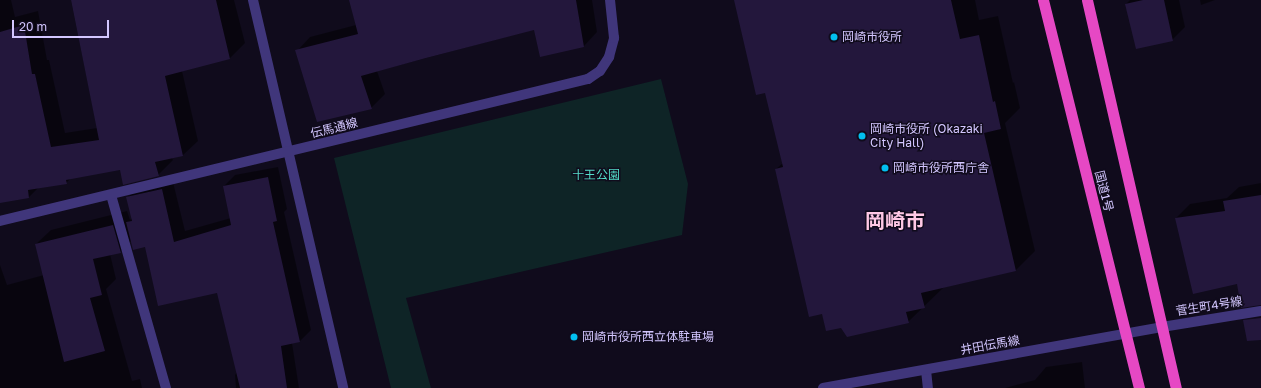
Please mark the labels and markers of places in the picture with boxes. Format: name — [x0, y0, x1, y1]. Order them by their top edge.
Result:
place label: 岡崎市役所 — [842, 30, 902, 44]
marker: 岡崎市役所 — [829, 32, 839, 42]
place label: 岡崎市役所 (Okazaki City Hall) — [870, 122, 983, 150]
marker: 岡崎市役所 (Okazaki City Hall) — [857, 131, 867, 141]
place label: 岡崎市役所西庁舎 — [893, 161, 989, 175]
marker: 岡崎市役所西庁舎 — [880, 163, 890, 173]
place label: 岡崎市役所西立体駐車場 — [582, 330, 714, 344]
marker: 岡崎市役所西立体駐車場 — [569, 332, 579, 342]

